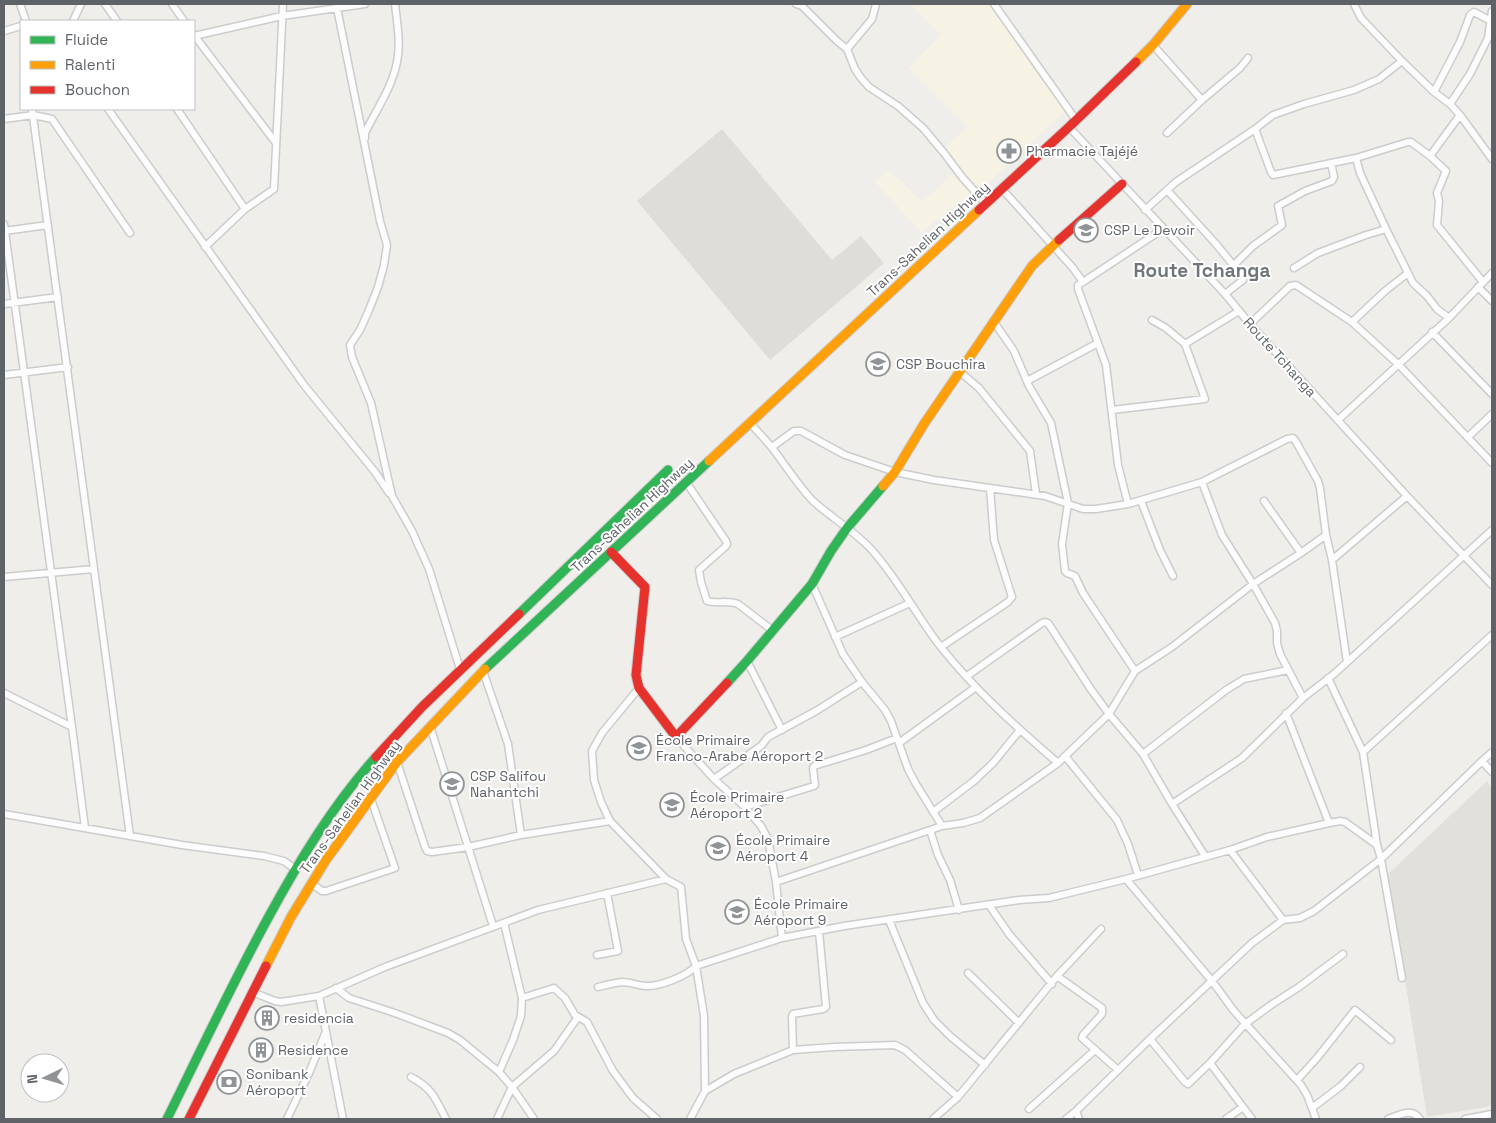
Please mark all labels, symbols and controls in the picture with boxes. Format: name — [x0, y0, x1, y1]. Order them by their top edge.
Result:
legend — [20, 20, 195, 110]
text: Fluide — [65, 30, 108, 49]
text: Ralenti — [65, 55, 115, 74]
text: Bouchon — [65, 80, 130, 99]
pharmacy icon: Pharmacie Tajéjé — [996, 138, 1022, 164]
place label: Pharmacie Tajéjé — [1026, 142, 1138, 160]
street label: Trans-Sahelian Highway — [863, 178, 993, 300]
school or university icon: CSP Le Devoir — [1073, 217, 1099, 243]
place label: CSP Le Devoir — [1104, 221, 1195, 239]
district label: Route Tchanga — [1134, 258, 1270, 283]
street label: Route Tchanga — [1239, 313, 1321, 401]
school or university icon: CSP Bouchira — [865, 351, 891, 377]
place label: CSP Bouchira — [896, 355, 986, 373]
street label: Trans-Sahelian Highway — [567, 454, 697, 576]
place label: École Primaire Franco-Arabe Aéroport 2 — [656, 731, 823, 765]
school or university icon: École Primaire Franco-Arabe Aéroport 2 — [626, 735, 652, 761]
street label: Trans-Sahelian Highway — [295, 737, 405, 877]
place label: CSP Salifou Nahantchi — [470, 767, 546, 801]
school or university icon: CSP Salifou Nahantchi — [439, 771, 465, 797]
place label: École Primaire Aéroport 2 — [690, 788, 784, 822]
school or university icon: École Primaire Aéroport 2 — [659, 792, 685, 818]
place label: École Primaire Aéroport 4 — [736, 831, 830, 865]
school or university icon: École Primaire Aéroport 4 — [705, 835, 731, 861]
place label: École Primaire Aéroport 9 — [754, 895, 848, 929]
school or university icon: École Primaire Aéroport 9 — [724, 899, 750, 925]
building icon: residencia — [254, 1005, 280, 1031]
place label: residencia — [284, 1009, 354, 1027]
building icon: Residence — [248, 1037, 274, 1063]
place label: Residence — [278, 1041, 348, 1059]
north arrow — [20, 1053, 70, 1103]
place label: Sonibank Aéroport — [246, 1065, 309, 1099]
bank icon: Sonibank Aéroport — [216, 1069, 242, 1095]
text: N — [23, 1074, 41, 1085]

